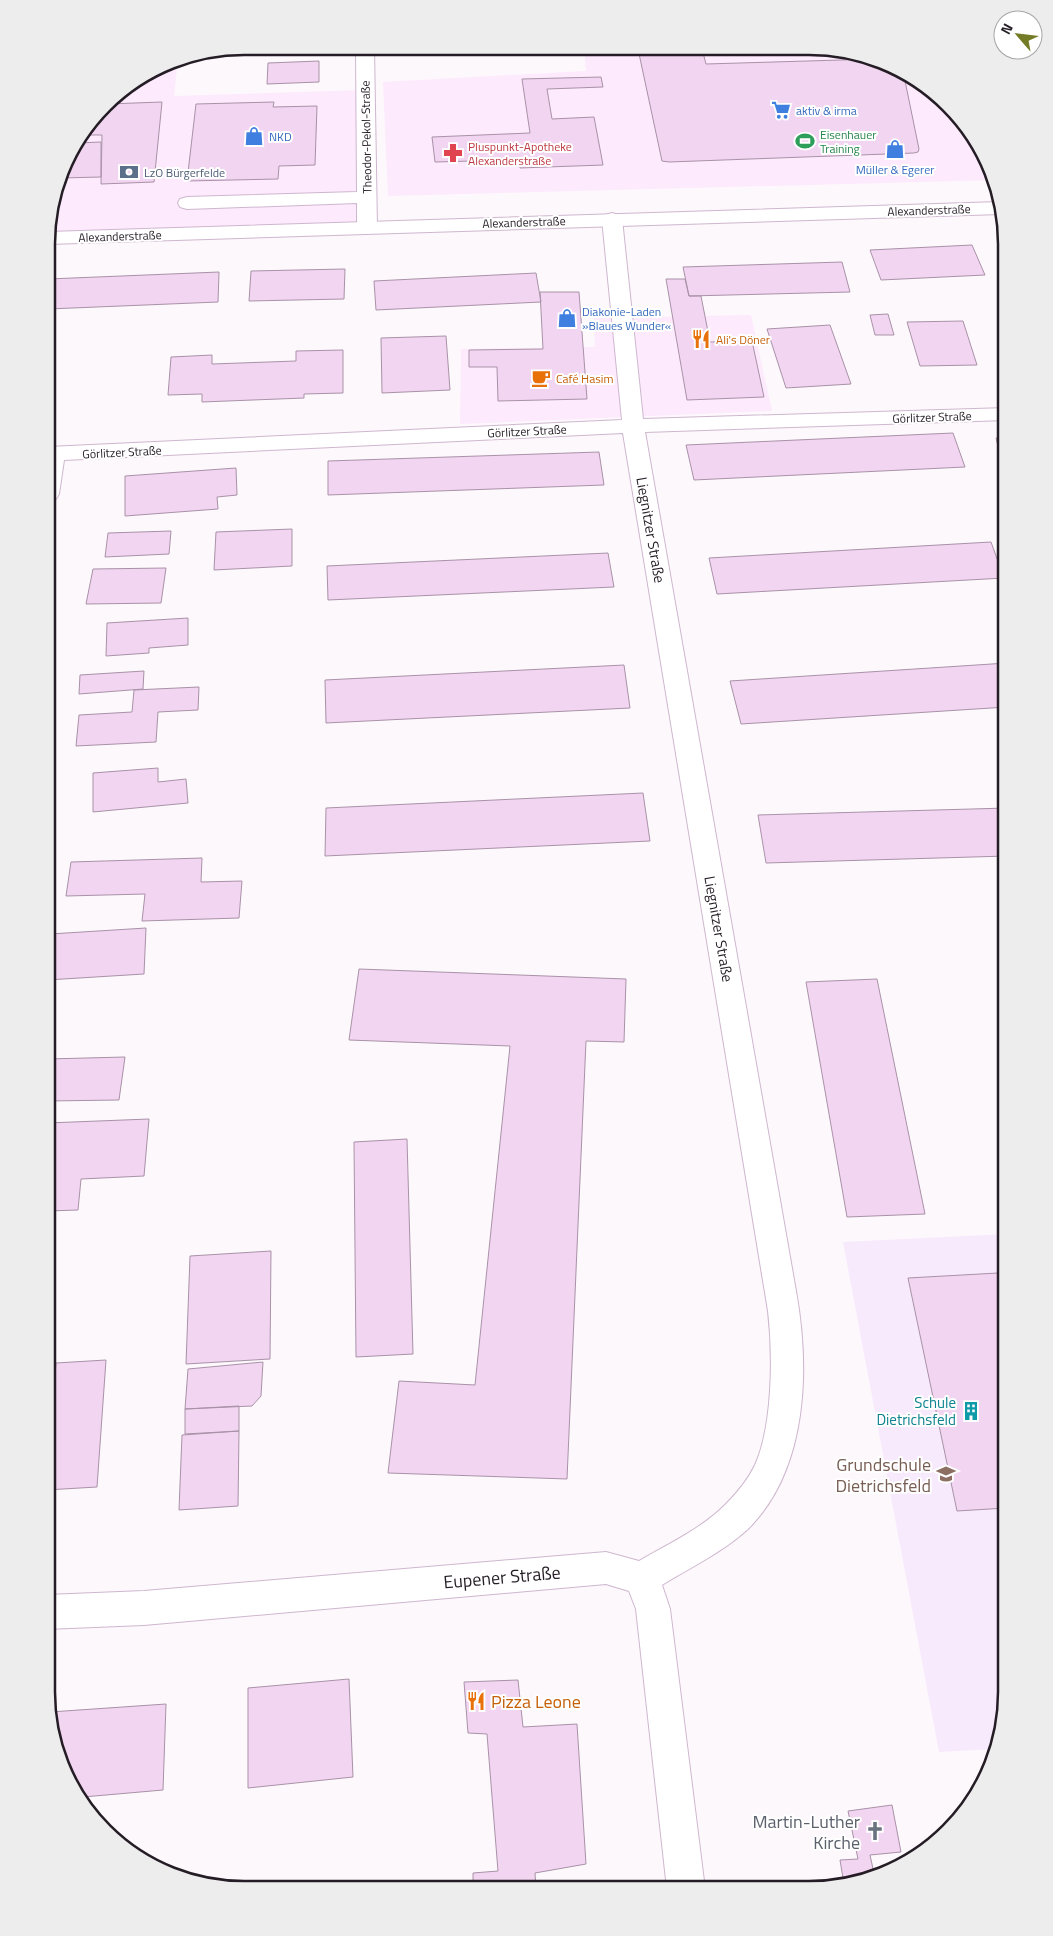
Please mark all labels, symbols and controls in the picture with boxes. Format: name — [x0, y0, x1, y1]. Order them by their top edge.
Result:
north arrow — [993, 10, 1043, 60]
text: N — [995, 19, 1018, 38]
street label: Theodor-Pekol-Straße — [356, 80, 376, 194]
supermarket icon: aktiv & irma — [770, 99, 792, 121]
place label: aktiv & irma — [796, 101, 857, 120]
shop icon: NKD — [243, 125, 265, 147]
place label: Eisenhauer Training — [820, 125, 876, 158]
place label: NKD — [269, 127, 292, 146]
sports icon: Eisenhauer Training — [794, 130, 816, 152]
place label: Pluspunkt-Apotheke Alexanderstraße — [468, 137, 572, 170]
shop icon: Müller & Egerer — [884, 138, 906, 160]
pharmacy icon: Pluspunkt-Apotheke Alexanderstraße — [442, 142, 464, 164]
place label: Müller & Egerer — [856, 160, 934, 179]
bank icon: LzO Bürgerfelde — [118, 161, 140, 183]
place label: LzO Bürgerfelde — [144, 163, 225, 182]
street label: Alexanderstraße — [887, 199, 971, 221]
street label: Alexanderstraße — [482, 211, 566, 233]
street label: Alexanderstraße — [78, 225, 162, 247]
place label: Diakonie-Laden »Blaues Wunder« — [582, 302, 671, 335]
shop icon: Diakonie-Laden »Blaues Wunder« — [556, 307, 578, 329]
restaurant icon: Ali's Döner — [690, 328, 712, 350]
place label: Ali's Döner — [716, 330, 770, 349]
cafe icon: Café Hasim — [530, 367, 552, 389]
place label: Café Hasim — [556, 369, 613, 388]
street label: Görlitzer Straße — [892, 406, 972, 428]
street label: Görlitzer Straße — [487, 419, 567, 443]
street label: Görlitzer Straße — [82, 440, 162, 464]
street label: Liegnitzer Straße — [630, 475, 672, 585]
street label: Liegnitzer Straße — [698, 874, 740, 984]
place label: Schule Dietrichsfeld — [876, 1391, 956, 1431]
building icon: Schule Dietrichsfeld — [960, 1400, 982, 1422]
place label: Grundschule Dietrichsfeld — [835, 1451, 931, 1499]
school or university icon: Grundschule Dietrichsfeld — [935, 1463, 957, 1485]
street label: Eupener Straße — [442, 1558, 562, 1596]
place label: Pizza Leone — [491, 1688, 581, 1715]
restaurant icon: Pizza Leone — [465, 1690, 487, 1712]
place label: Martin-Luther Kirche — [752, 1808, 860, 1856]
church icon: Martin-Luther Kirche — [864, 1820, 886, 1842]

